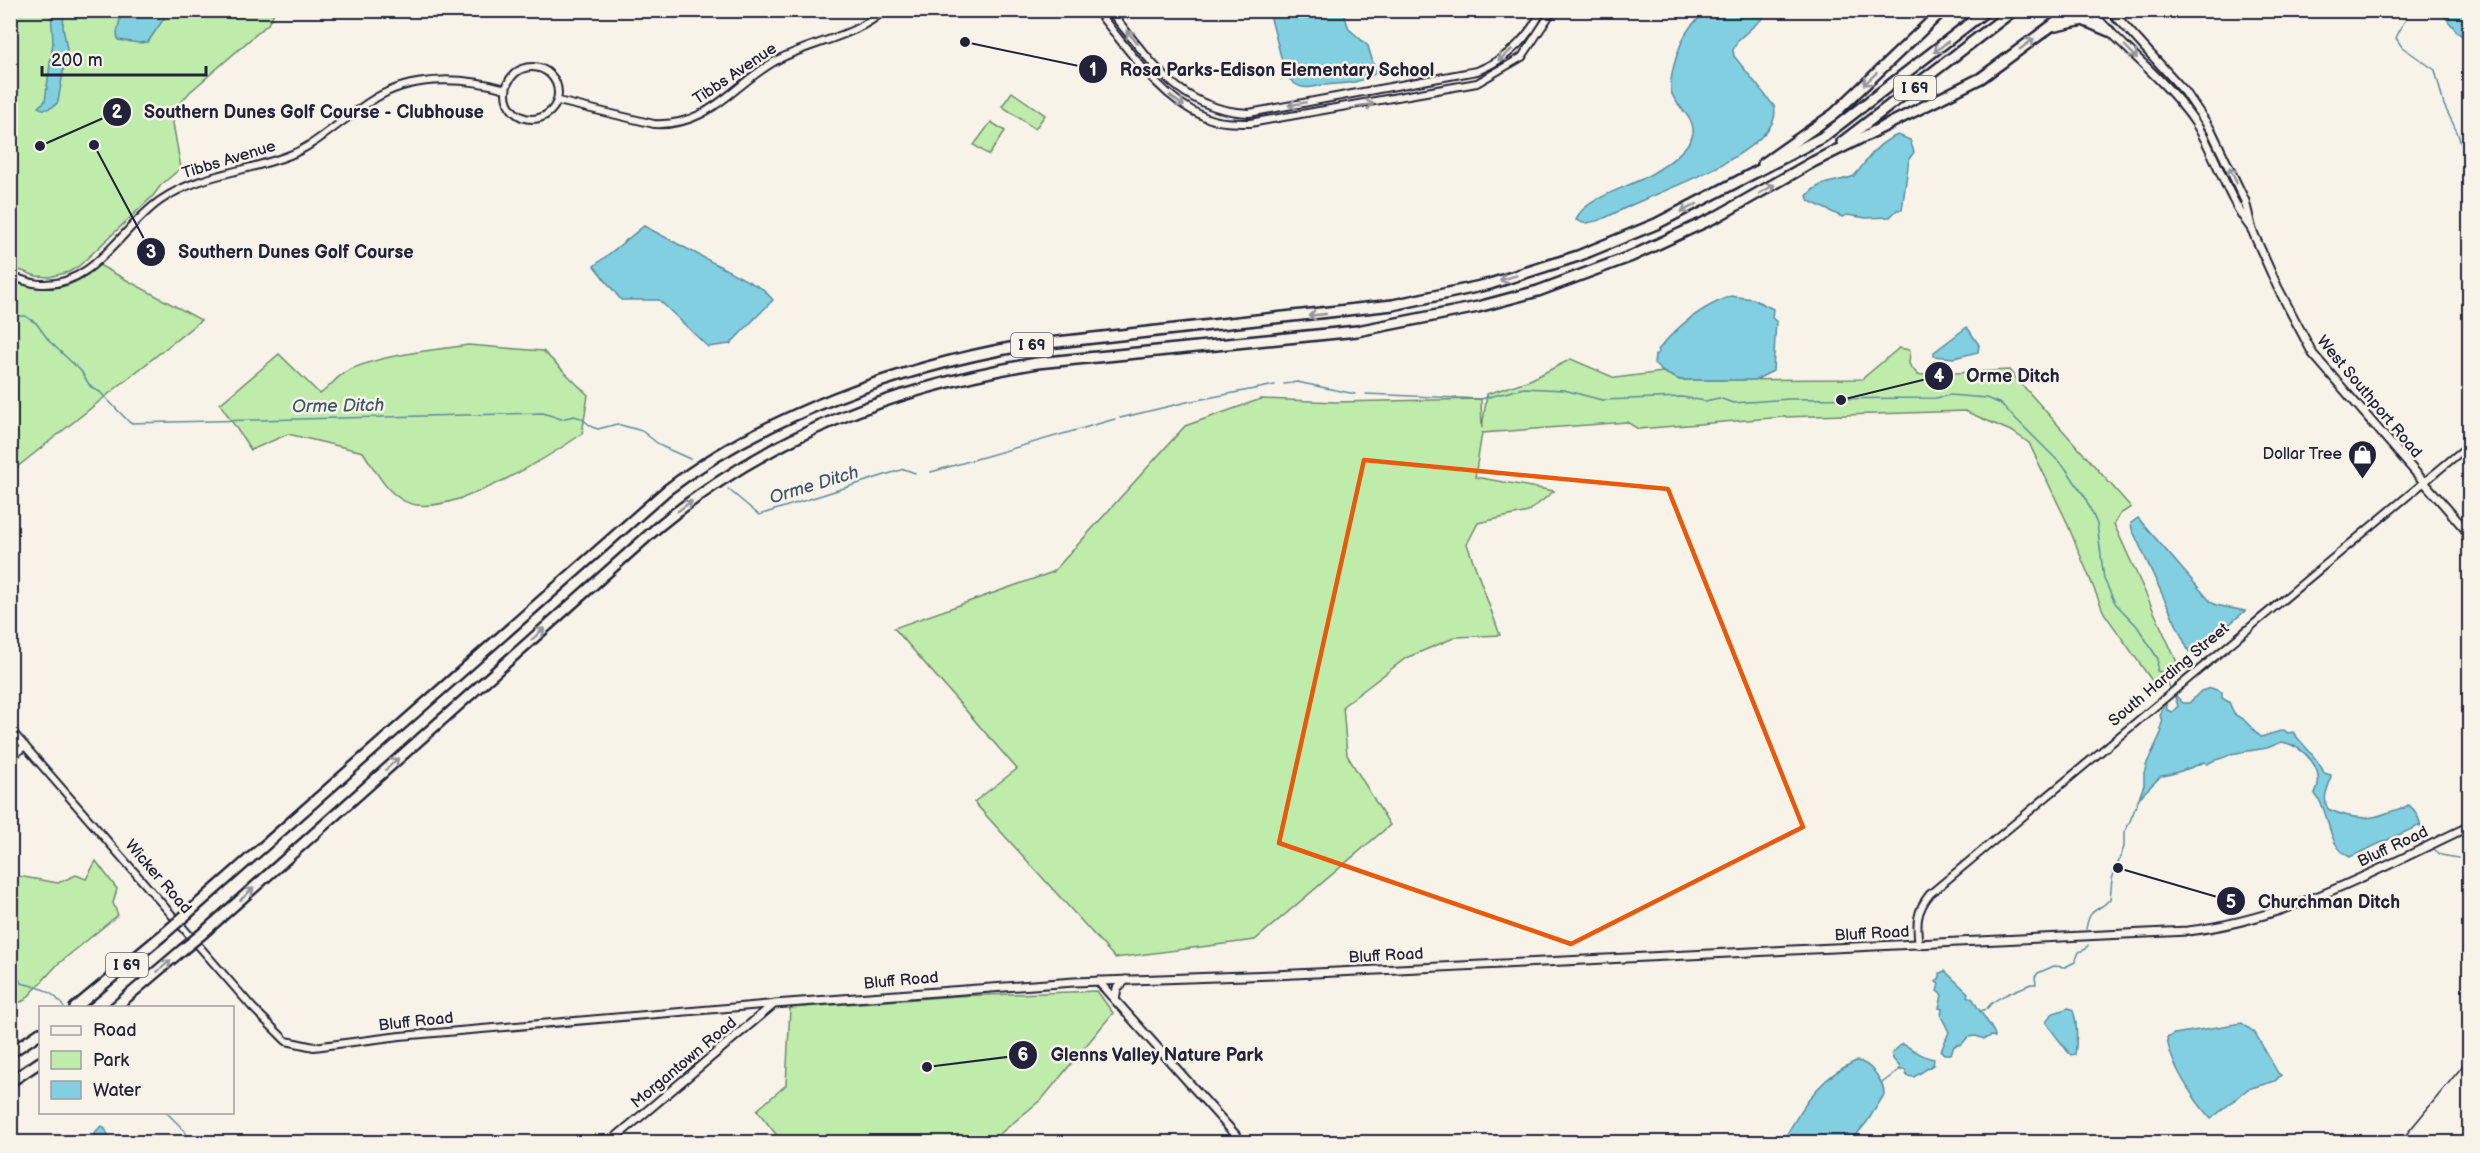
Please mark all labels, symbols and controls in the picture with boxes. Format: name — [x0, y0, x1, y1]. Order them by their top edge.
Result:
one-way arrow — [1125, 29, 1138, 45]
one-way arrow — [2018, 38, 2034, 50]
scale bar — [42, 39, 206, 77]
street label: Tibbs Avenue — [690, 39, 781, 109]
one-way arrow — [1934, 40, 1950, 53]
one-way arrow — [2124, 45, 2138, 60]
one-way arrow — [1497, 49, 1513, 62]
text: 200 m — [51, 50, 103, 71]
callout: Rosa Parks-Edison Elementary School — [1078, 51, 1447, 87]
text: 1 — [1089, 60, 1097, 81]
text: Rosa Parks-Edison Elementary School — [1120, 60, 1434, 81]
one-way arrow — [1863, 72, 1878, 86]
road number: I 69 — [1894, 76, 1936, 100]
callout: Southern Dunes Golf Course - Clubhouse — [102, 94, 496, 130]
one-way arrow — [1168, 94, 1184, 107]
one-way arrow — [1288, 99, 1307, 110]
one-way arrow — [1355, 99, 1374, 110]
text: 2 — [112, 102, 123, 123]
text: Southern Dunes Golf Course - Clubhouse — [144, 102, 484, 123]
street label: Tibbs Avenue — [180, 137, 278, 183]
one-way arrow — [2227, 167, 2238, 185]
one-way arrow — [1758, 183, 1775, 195]
one-way arrow — [1681, 202, 1699, 214]
callout: Southern Dunes Golf Course — [136, 234, 425, 270]
text: 3 — [146, 242, 156, 263]
text: Southern Dunes Golf Course — [178, 242, 414, 263]
one-way arrow — [1499, 273, 1518, 284]
one-way arrow — [1307, 310, 1327, 321]
street label: West Southport Road — [2312, 332, 2426, 462]
road number: I 69 — [1011, 333, 1053, 357]
callout: Orme Ditch — [1924, 358, 2072, 394]
text: 4 — [1934, 366, 1945, 387]
text: Orme Ditch — [1966, 366, 2060, 387]
water label: Orme Ditch — [292, 395, 385, 417]
shop icon: Dollar Tree — [2347, 438, 2379, 480]
place label: Dollar Tree — [2263, 445, 2342, 464]
water label: Orme Ditch — [767, 461, 861, 509]
one-way arrow — [676, 500, 692, 512]
street label: South Harding Street — [2105, 619, 2233, 731]
one-way arrow — [530, 627, 545, 641]
one-way arrow — [385, 757, 400, 771]
street label: Bluff Road — [2355, 823, 2431, 871]
street label: Wicker Road — [121, 836, 195, 918]
callout: Churchman Ditch — [2216, 883, 2412, 919]
one-way arrow — [239, 887, 254, 901]
text: 5 — [2226, 892, 2236, 913]
text: Churchman Ditch — [2258, 892, 2400, 913]
street label: Bluff Road — [1834, 923, 1910, 945]
street label: Bluff Road — [1348, 945, 1424, 967]
road number: I 69 — [106, 953, 148, 977]
one-way arrow — [156, 959, 172, 972]
street label: Bluff Road — [863, 968, 939, 994]
legend — [39, 1006, 234, 1114]
street label: Bluff Road — [378, 1009, 454, 1035]
street label: Morgantown Road — [627, 1013, 741, 1113]
text: Road — [93, 1020, 137, 1041]
callout: Glenns Valley Nature Park — [1008, 1037, 1275, 1073]
text: 6 — [1018, 1045, 1029, 1066]
text: Glenns Valley Nature Park — [1051, 1045, 1264, 1066]
text: Park — [93, 1050, 129, 1071]
text: Water — [93, 1080, 141, 1101]

